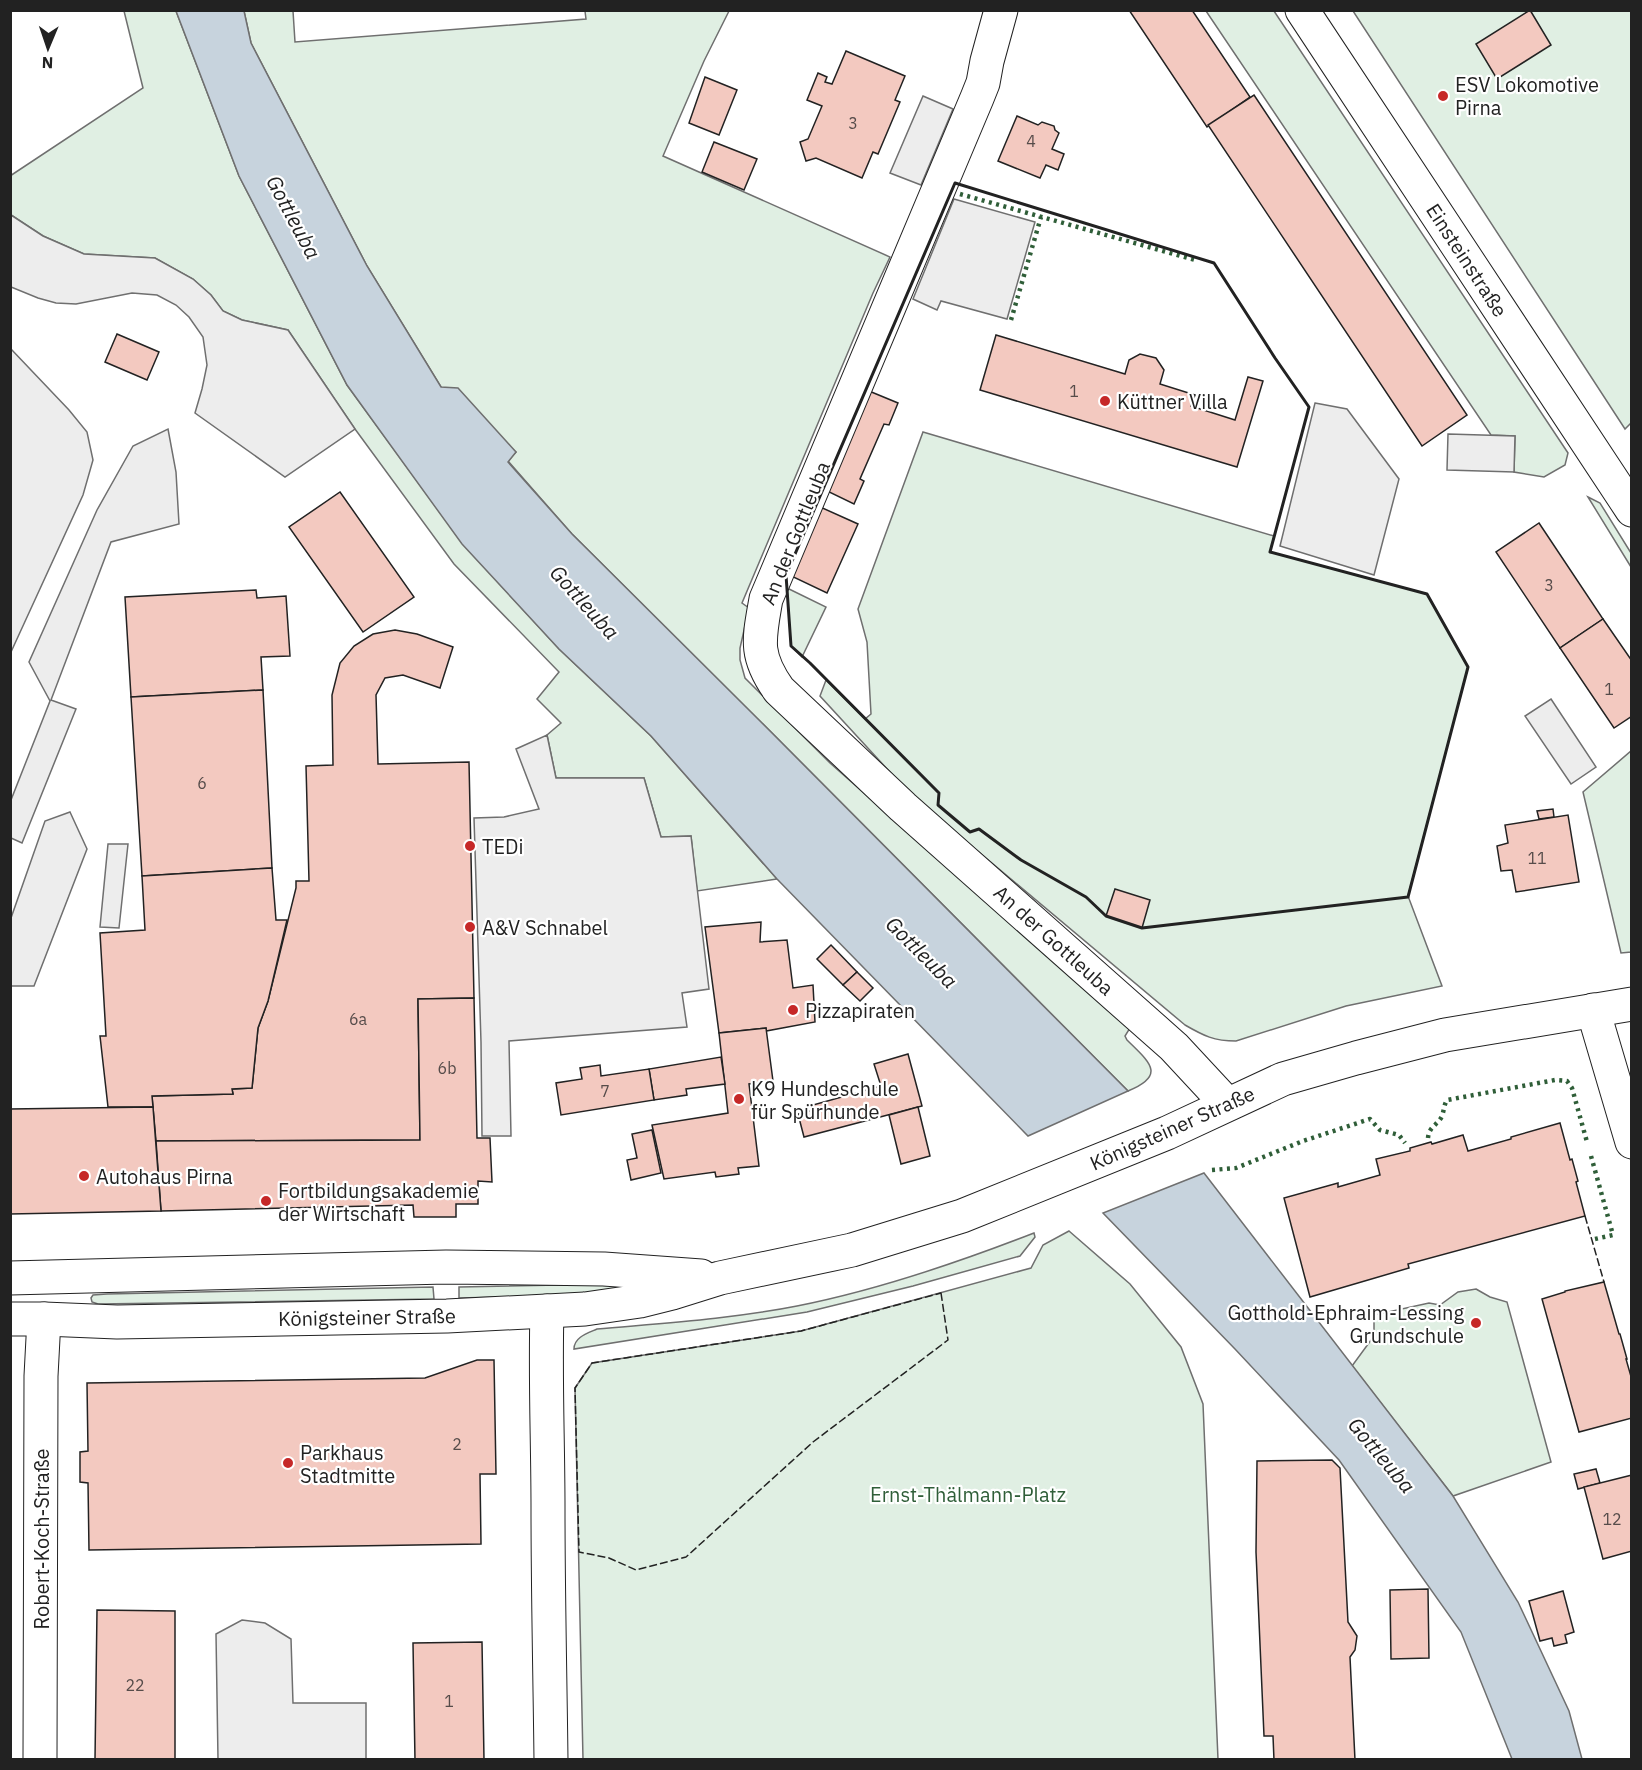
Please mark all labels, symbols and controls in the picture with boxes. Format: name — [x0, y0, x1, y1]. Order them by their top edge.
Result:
north arrow — [18, 18, 78, 78]
text: N — [41, 53, 54, 73]
place label: ESV Lokomotive Pirna — [1455, 71, 1599, 121]
marker: ESV Lokomotive Pirna — [1436, 89, 1450, 103]
house number: 3 — [848, 113, 858, 133]
house number: 4 — [1026, 131, 1036, 151]
water label: Gottleuba — [260, 170, 328, 264]
street label: Einsteinstraße — [1420, 198, 1514, 322]
house number: 1 — [1069, 381, 1079, 401]
place label: Küttner Villa — [1117, 388, 1228, 415]
marker: Küttner Villa — [1098, 394, 1112, 408]
street label: An der Gottleuba — [754, 457, 836, 609]
water label: Gottleuba — [544, 559, 626, 645]
house number: 3 — [1544, 575, 1554, 595]
house number: 1 — [1604, 679, 1614, 699]
house number: 6 — [197, 773, 207, 793]
place label: TEDi — [482, 833, 524, 860]
marker: TEDi — [463, 839, 477, 853]
house number: 11 — [1527, 848, 1547, 868]
street label: An der Gottleuba — [988, 879, 1120, 1001]
water label: Gottleuba — [880, 910, 964, 994]
place label: A&V Schnabel — [482, 914, 608, 941]
marker: A&V Schnabel — [463, 920, 477, 934]
place label: Pizzapiraten — [805, 997, 915, 1024]
marker: Pizzapiraten — [786, 1003, 800, 1017]
house number: 6a — [349, 1009, 368, 1029]
house number: 6b — [438, 1058, 456, 1078]
place label: K9 Hundeschule für Spürhunde — [751, 1075, 899, 1125]
street label: Königsteiner Straße — [1085, 1080, 1259, 1176]
house number: 7 — [600, 1081, 610, 1101]
marker: K9 Hundeschule für Spürhunde — [732, 1092, 746, 1106]
place label: Autohaus Pirna — [96, 1163, 233, 1190]
marker: Autohaus Pirna — [77, 1169, 91, 1183]
place label: Fortbildungsakademie der Wirtschaft — [278, 1177, 479, 1227]
marker: Fortbildungsakademie der Wirtschaft — [259, 1194, 273, 1208]
place label: Gotthold-Ephraim-Lessing Grundschule — [1227, 1299, 1464, 1349]
street label: Königsteiner Straße — [278, 1302, 456, 1332]
marker: Gotthold-Ephraim-Lessing Grundschule — [1469, 1316, 1483, 1330]
water label: Gottleuba — [1342, 1411, 1422, 1499]
house number: 2 — [452, 1434, 462, 1454]
place label: Parkhaus Stadtmitte — [300, 1439, 395, 1489]
street label: Robert-Koch-Straße — [28, 1448, 55, 1630]
marker: Parkhaus Stadtmitte — [281, 1456, 295, 1470]
park label: Ernst-Thälmann-Platz — [870, 1481, 1066, 1508]
house number: 12 — [1602, 1509, 1622, 1529]
house number: 22 — [125, 1675, 145, 1695]
house number: 1 — [444, 1691, 454, 1711]

